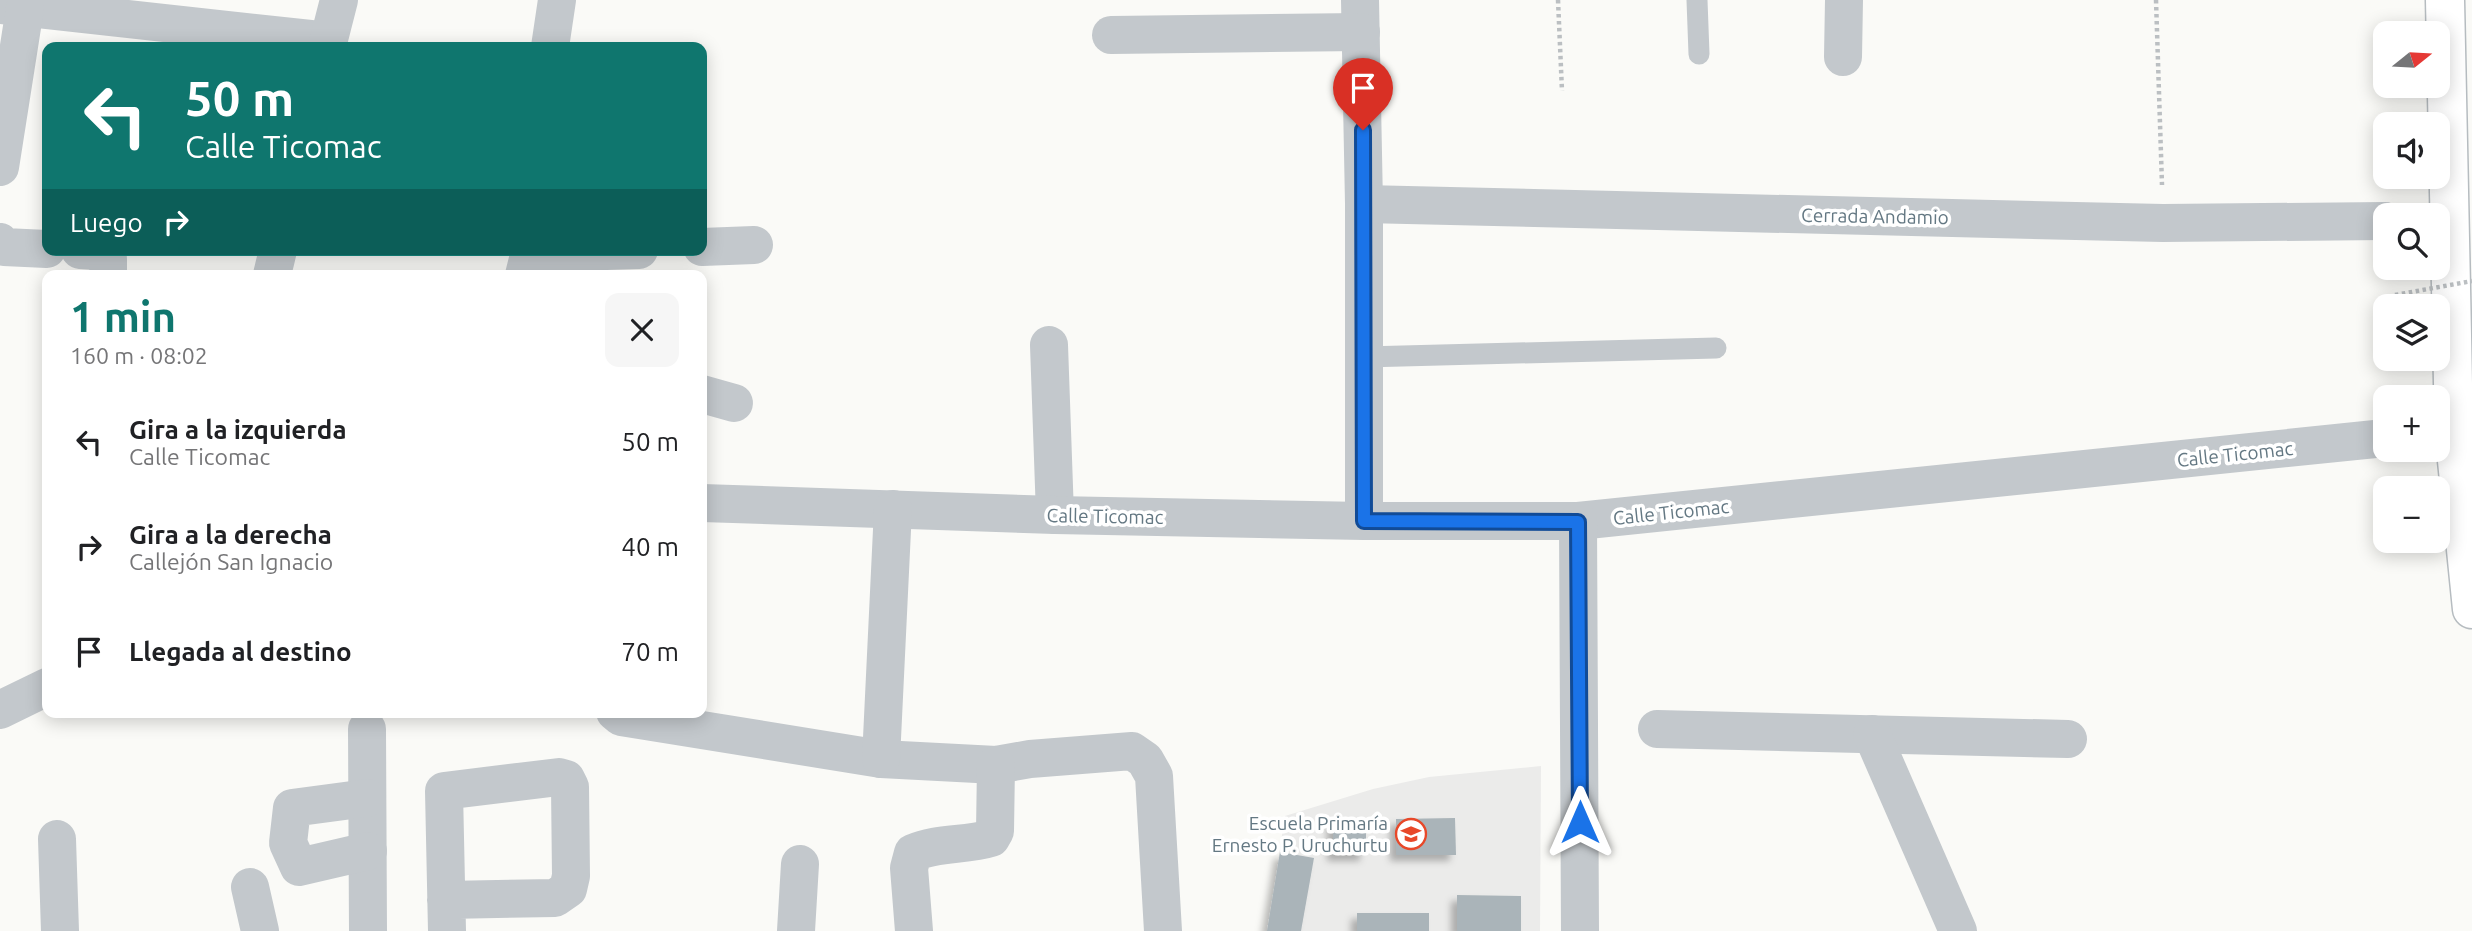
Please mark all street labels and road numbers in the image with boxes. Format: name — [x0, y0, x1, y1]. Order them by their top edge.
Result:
street label: Cerrada Andamio — [1801, 204, 1949, 228]
street label: Calle Ticomac — [2176, 437, 2294, 471]
street label: Calle Ticomac — [1612, 495, 1730, 529]
street label: Calle Ticomac — [1046, 504, 1164, 528]

